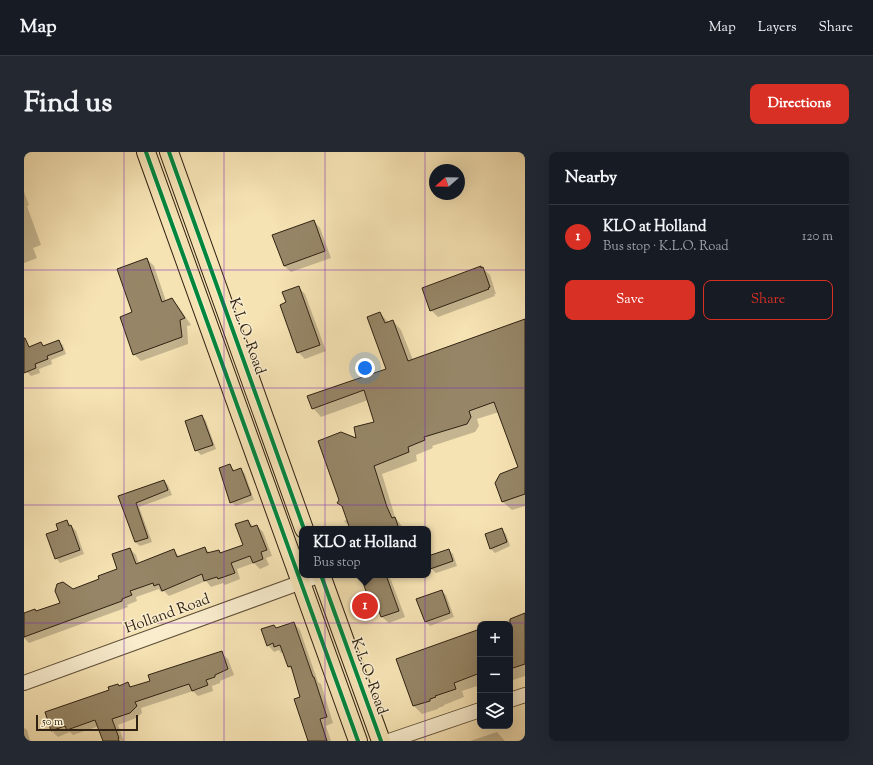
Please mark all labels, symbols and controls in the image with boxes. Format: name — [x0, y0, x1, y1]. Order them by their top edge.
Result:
text: Map — [20, 14, 57, 41]
text: Map — [709, 18, 736, 38]
text: Layers — [758, 18, 796, 38]
text: Share — [818, 18, 853, 38]
text: Find us — [24, 84, 112, 124]
button: Directions — [750, 84, 849, 124]
north arrow — [429, 164, 465, 200]
text: Nearby — [565, 166, 617, 190]
text: KLO at Holland — [603, 217, 706, 238]
text: 1 — [576, 228, 580, 246]
text: 120 m — [802, 228, 833, 246]
text: Bus stop · K.L.O. Road — [603, 238, 729, 256]
button: Save — [565, 280, 695, 320]
button: Share — [703, 280, 833, 320]
street label: K.L.O. Road — [223, 295, 270, 378]
your location — [355, 358, 375, 378]
popup — [299, 526, 431, 578]
text: KLO at Holland — [313, 533, 417, 554]
text: Bus stop — [313, 554, 361, 572]
street label: Holland Road — [122, 589, 214, 640]
pin: 1 — [352, 591, 378, 621]
map controls — [477, 621, 513, 729]
button: + — [477, 621, 513, 657]
street label: K.L.O. Road — [345, 635, 392, 718]
button: − — [477, 657, 513, 693]
button: layers — [477, 693, 513, 729]
scale bar — [36, 713, 138, 732]
text: 50 m — [42, 714, 63, 730]

